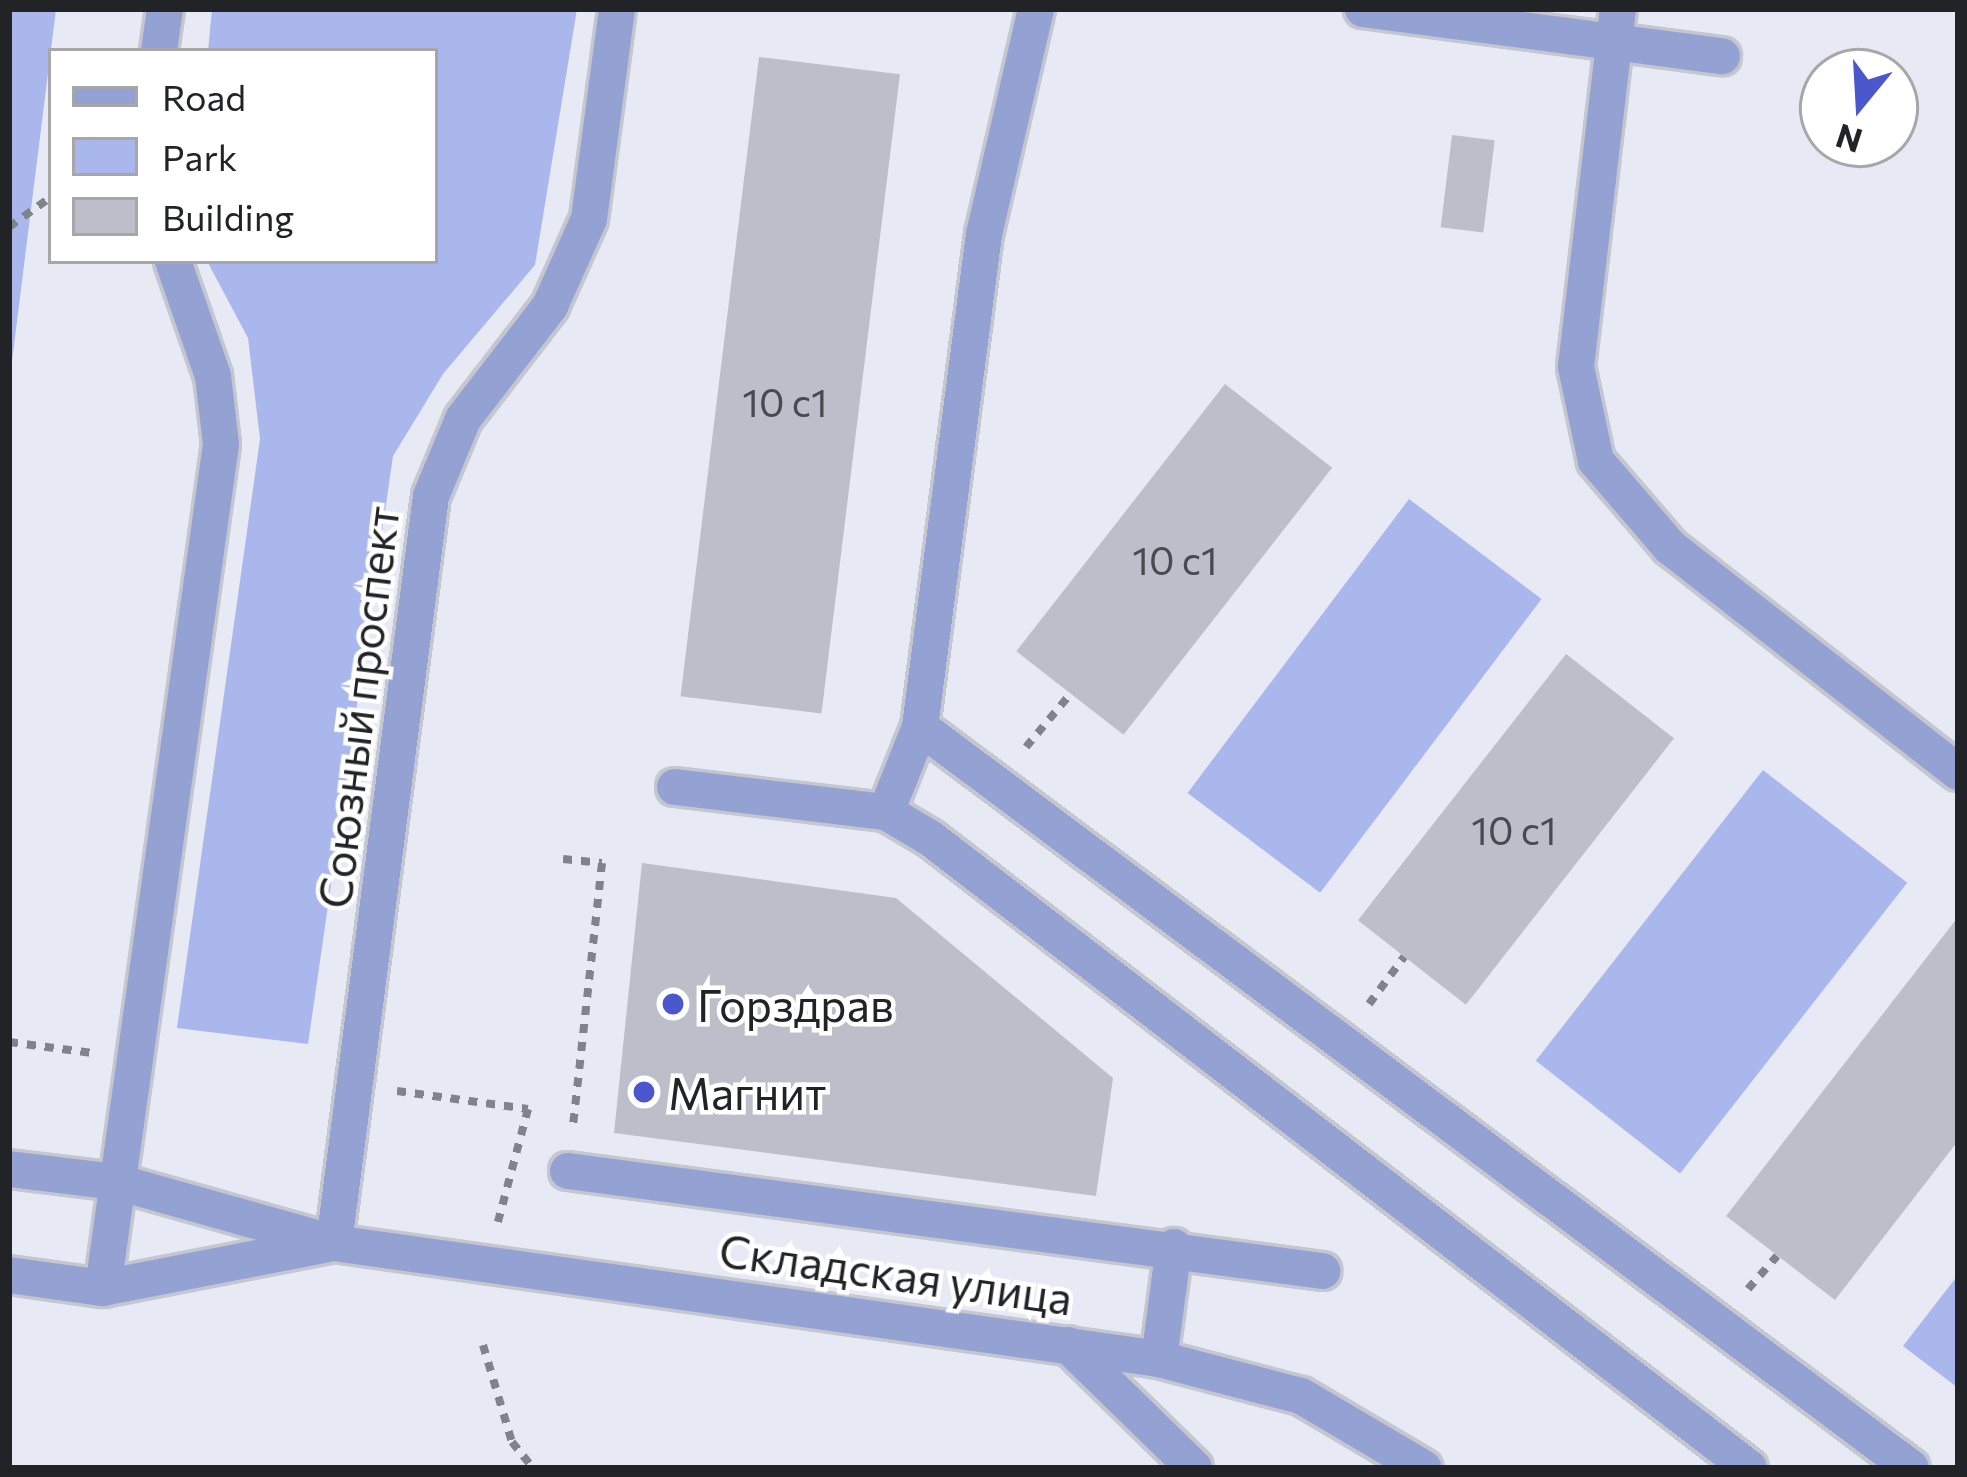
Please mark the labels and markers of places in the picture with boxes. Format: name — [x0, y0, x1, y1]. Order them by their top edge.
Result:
place label: Горздрав — [697, 977, 894, 1031]
marker: Горздрав — [660, 991, 686, 1017]
place label: Магнит — [668, 1065, 826, 1119]
marker: Магнит — [631, 1079, 657, 1105]

